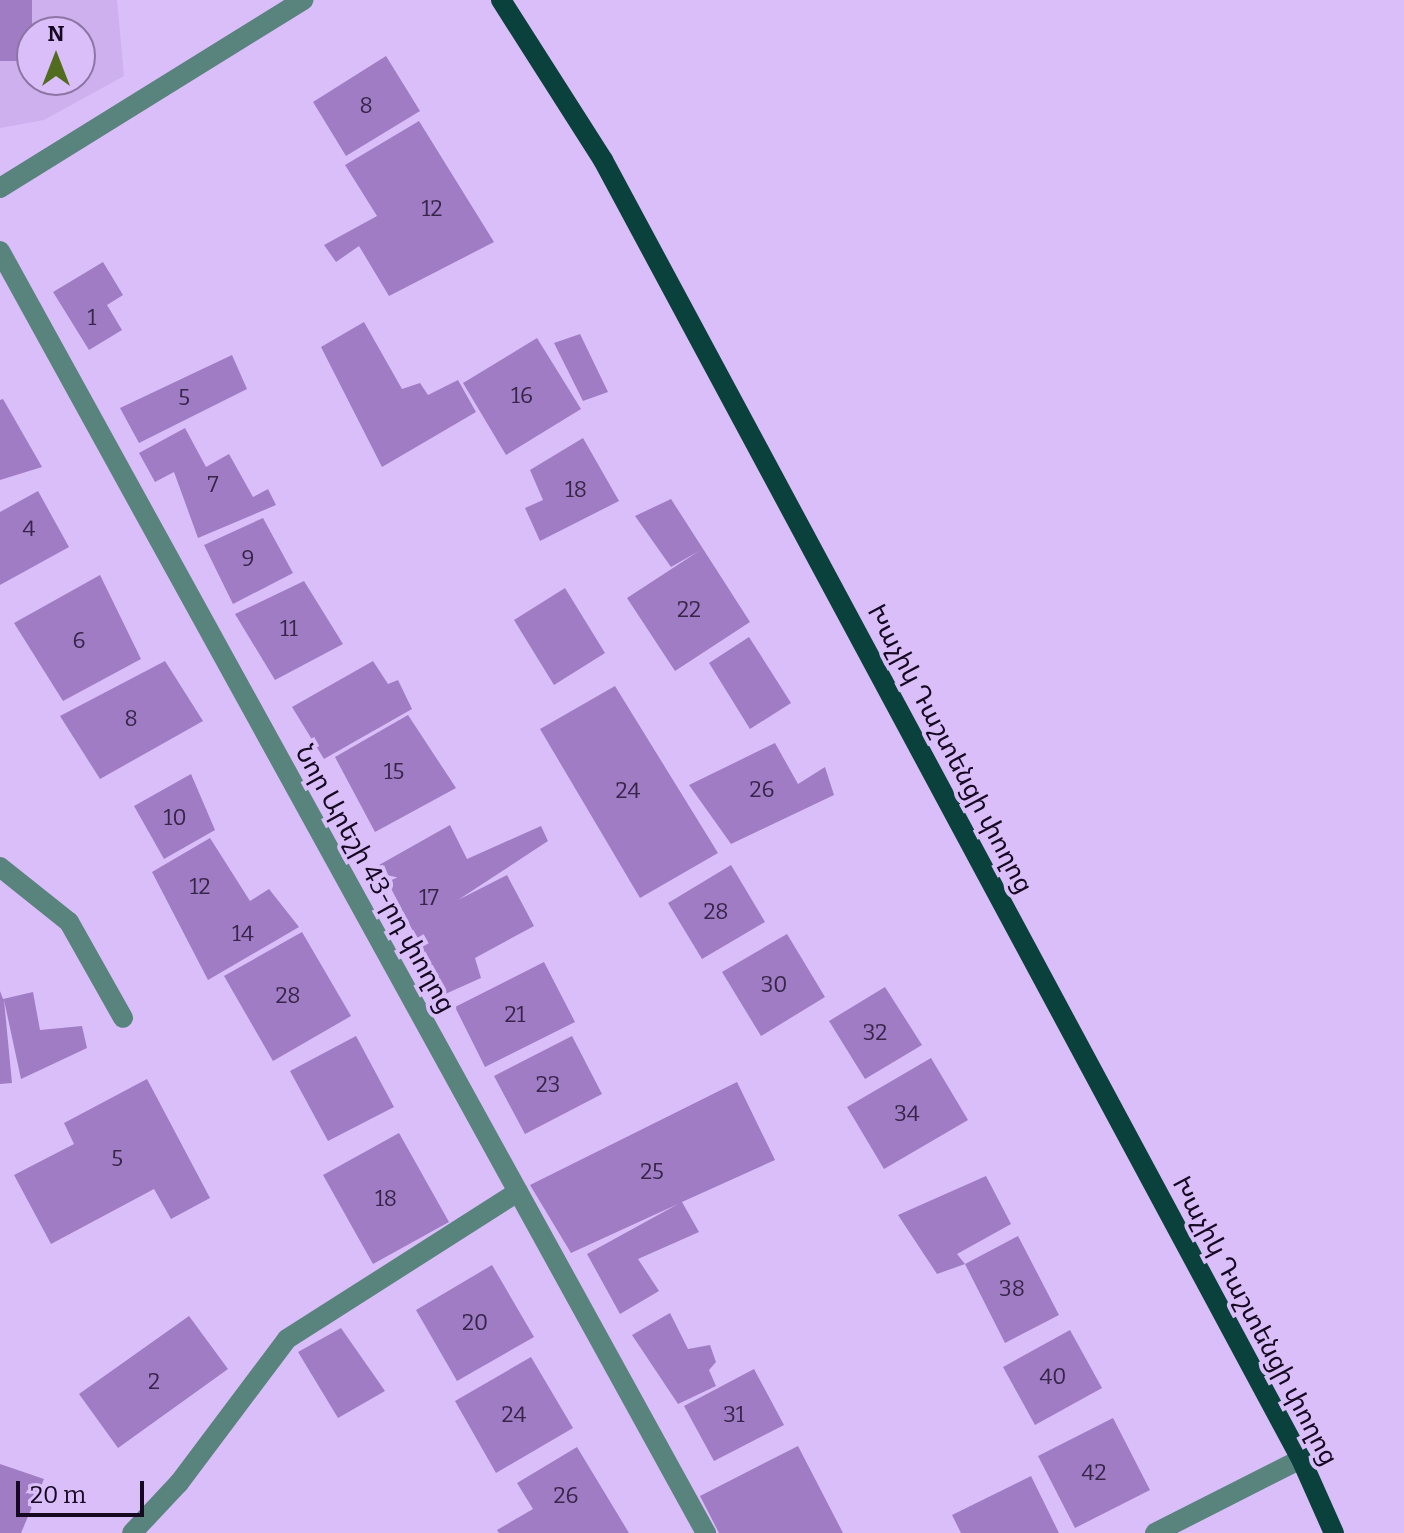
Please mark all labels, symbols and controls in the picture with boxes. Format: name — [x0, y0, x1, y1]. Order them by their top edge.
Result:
north arrow — [16, 16, 96, 96]
text: N — [48, 20, 64, 47]
house number: 8 — [359, 93, 373, 119]
house number: 12 — [422, 196, 442, 222]
house number: 1 — [88, 305, 96, 331]
house number: 16 — [511, 383, 533, 409]
house number: 5 — [178, 385, 190, 411]
house number: 7 — [207, 472, 219, 498]
house number: 18 — [565, 477, 587, 503]
house number: 4 — [23, 516, 35, 542]
house number: 9 — [242, 546, 254, 572]
house number: 22 — [677, 597, 701, 623]
street label: Խաչիկ Դաշտենցի փողոց — [860, 599, 1040, 899]
house number: 11 — [280, 616, 298, 642]
house number: 6 — [73, 628, 85, 654]
house number: 8 — [124, 706, 138, 732]
street label: Նոր Արեշի 43-րդ փողոց — [288, 739, 462, 1019]
house number: 15 — [384, 759, 404, 785]
house number: 26 — [750, 777, 774, 803]
house number: 24 — [616, 778, 640, 804]
house number: 10 — [163, 805, 187, 831]
house number: 12 — [190, 874, 210, 900]
house number: 17 — [419, 885, 439, 911]
house number: 28 — [703, 899, 729, 925]
house number: 14 — [232, 921, 254, 947]
house number: 30 — [761, 972, 787, 998]
house number: 28 — [275, 983, 301, 1009]
house number: 21 — [505, 1002, 525, 1028]
house number: 32 — [863, 1020, 887, 1046]
house number: 23 — [536, 1072, 560, 1098]
house number: 34 — [894, 1101, 920, 1127]
house number: 5 — [111, 1146, 123, 1172]
house number: 25 — [640, 1159, 664, 1185]
street label: Խաչիկ Դաշտենցի փողոց — [1165, 1171, 1345, 1471]
house number: 18 — [375, 1186, 397, 1212]
house number: 38 — [999, 1276, 1025, 1302]
house number: 20 — [462, 1310, 488, 1336]
house number: 40 — [1040, 1364, 1066, 1390]
house number: 2 — [148, 1369, 160, 1395]
house number: 24 — [502, 1402, 526, 1428]
house number: 31 — [723, 1402, 745, 1428]
house number: 42 — [1082, 1460, 1106, 1486]
scale bar — [20, 1465, 148, 1515]
text: 20 m — [30, 1481, 86, 1509]
house number: 26 — [554, 1483, 578, 1509]

